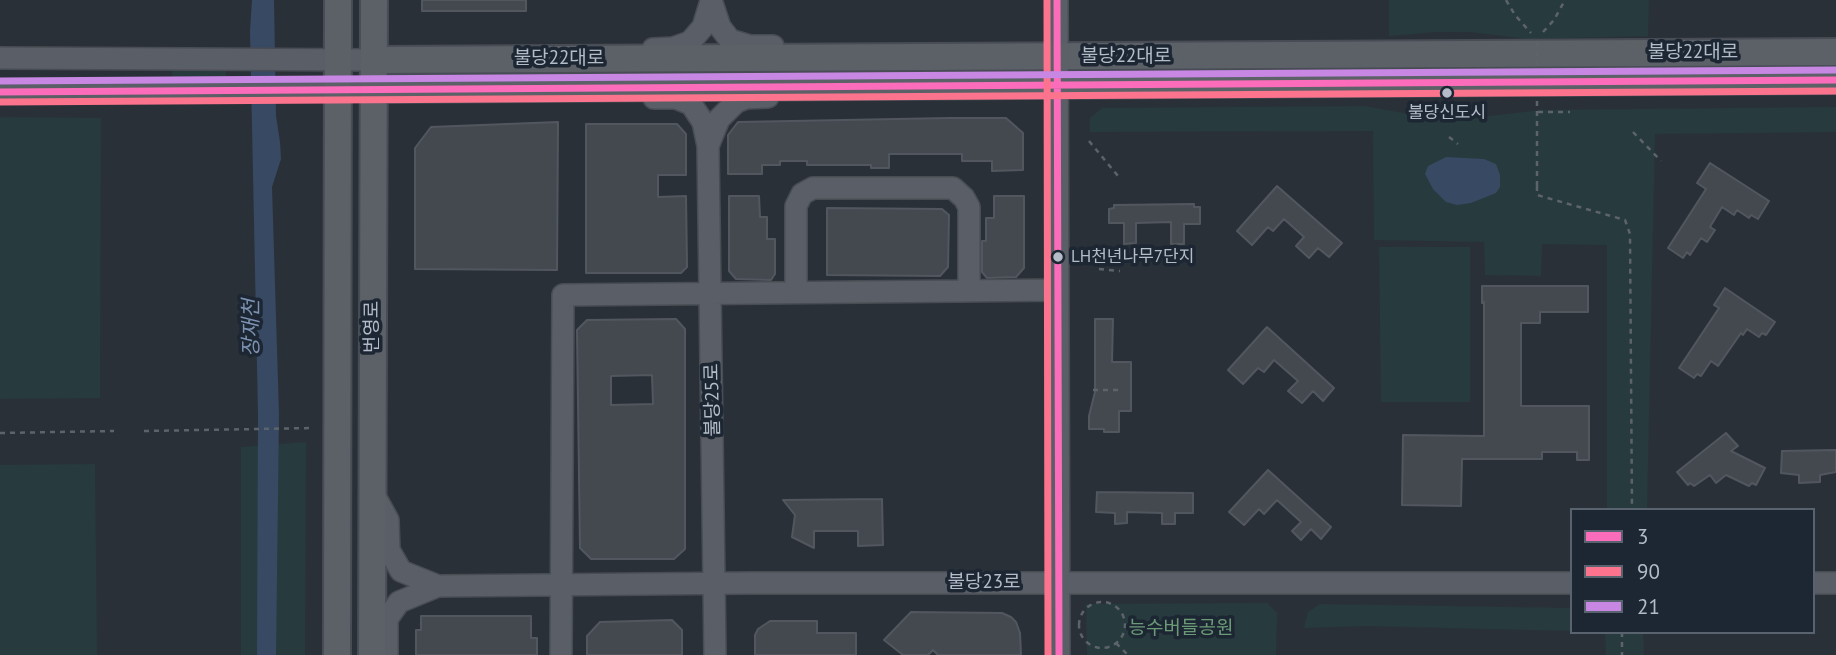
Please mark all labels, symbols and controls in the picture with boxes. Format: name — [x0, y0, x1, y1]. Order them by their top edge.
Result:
street label: 불당22대로 — [1648, 42, 1738, 64]
street label: 불당22대로 — [1081, 46, 1171, 68]
street label: 불당22대로 — [514, 48, 604, 70]
marker: 불당신도시 — [1440, 86, 1454, 100]
place label: 불당신도시 — [1408, 103, 1486, 123]
place label: LH천년나무7단지 — [1071, 247, 1194, 267]
marker: LH천년나무7단지 — [1051, 250, 1065, 264]
water label: 장재천 — [239, 299, 265, 357]
street label: 번영로 — [362, 301, 384, 353]
street label: 불당25로 — [701, 363, 725, 437]
legend — [1570, 508, 1815, 634]
text: 3 — [1637, 523, 1648, 550]
text: 90 — [1637, 558, 1660, 585]
street label: 불당23로 — [947, 572, 1021, 594]
text: 21 — [1637, 593, 1660, 620]
park label: 능수버들공원 — [1129, 618, 1233, 640]

